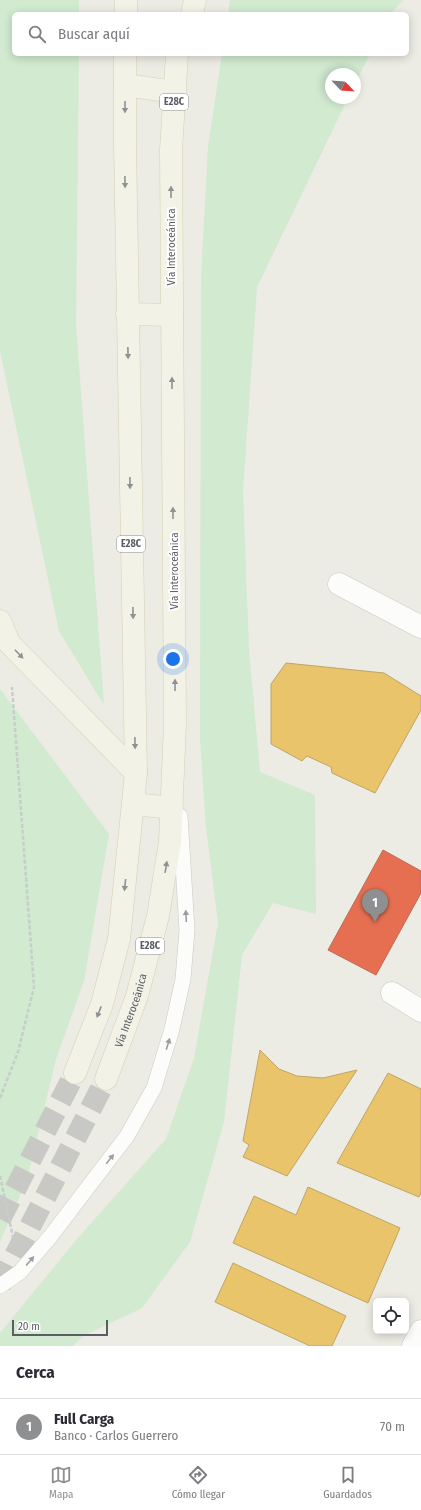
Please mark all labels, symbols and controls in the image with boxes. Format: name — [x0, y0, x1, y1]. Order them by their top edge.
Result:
search box — [12, 12, 409, 56]
icon: search — [26, 23, 48, 45]
text: Buscar aquí — [58, 25, 130, 43]
north arrow — [325, 68, 361, 104]
road number: E28C — [160, 94, 188, 110]
one-way arrow — [122, 101, 128, 114]
one-way arrow — [122, 176, 128, 189]
one-way arrow — [168, 185, 174, 198]
street label: Vía Interoceánica — [165, 208, 178, 286]
one-way arrow — [125, 347, 131, 360]
one-way arrow — [169, 377, 176, 389]
one-way arrow — [127, 477, 133, 490]
one-way arrow — [170, 506, 176, 519]
street label: Vía Interoceánica — [168, 532, 181, 610]
road number: E28C — [117, 536, 145, 552]
one-way arrow — [130, 607, 136, 620]
one-way arrow — [15, 649, 24, 659]
your location — [163, 649, 183, 669]
one-way arrow — [172, 678, 178, 691]
one-way arrow — [132, 737, 138, 750]
one-way arrow — [163, 861, 169, 873]
one-way arrow — [121, 879, 128, 891]
pin: 1 — [362, 889, 388, 922]
one-way arrow — [182, 910, 189, 922]
road number: E28C — [136, 938, 164, 954]
street label: Vía Interoceánica — [112, 972, 149, 1049]
one-way arrow — [95, 1006, 101, 1018]
one-way arrow — [165, 1038, 171, 1050]
one-way arrow — [105, 1153, 114, 1164]
one-way arrow — [25, 1256, 34, 1266]
map controls — [373, 1298, 409, 1334]
button: locate — [373, 1298, 409, 1334]
scale bar — [12, 1318, 108, 1337]
text: 20 m — [18, 1320, 40, 1333]
text: Cerca — [16, 1362, 55, 1383]
text: Full Carga — [54, 1410, 114, 1428]
text: 1 — [26, 1419, 32, 1434]
text: 70 m — [380, 1419, 405, 1434]
text: Banco · Carlos Guerrero — [54, 1428, 178, 1443]
tab: Mapa — [49, 1464, 73, 1501]
tab: Cómo llegar — [172, 1464, 225, 1501]
tab: Guardados — [323, 1464, 372, 1501]

